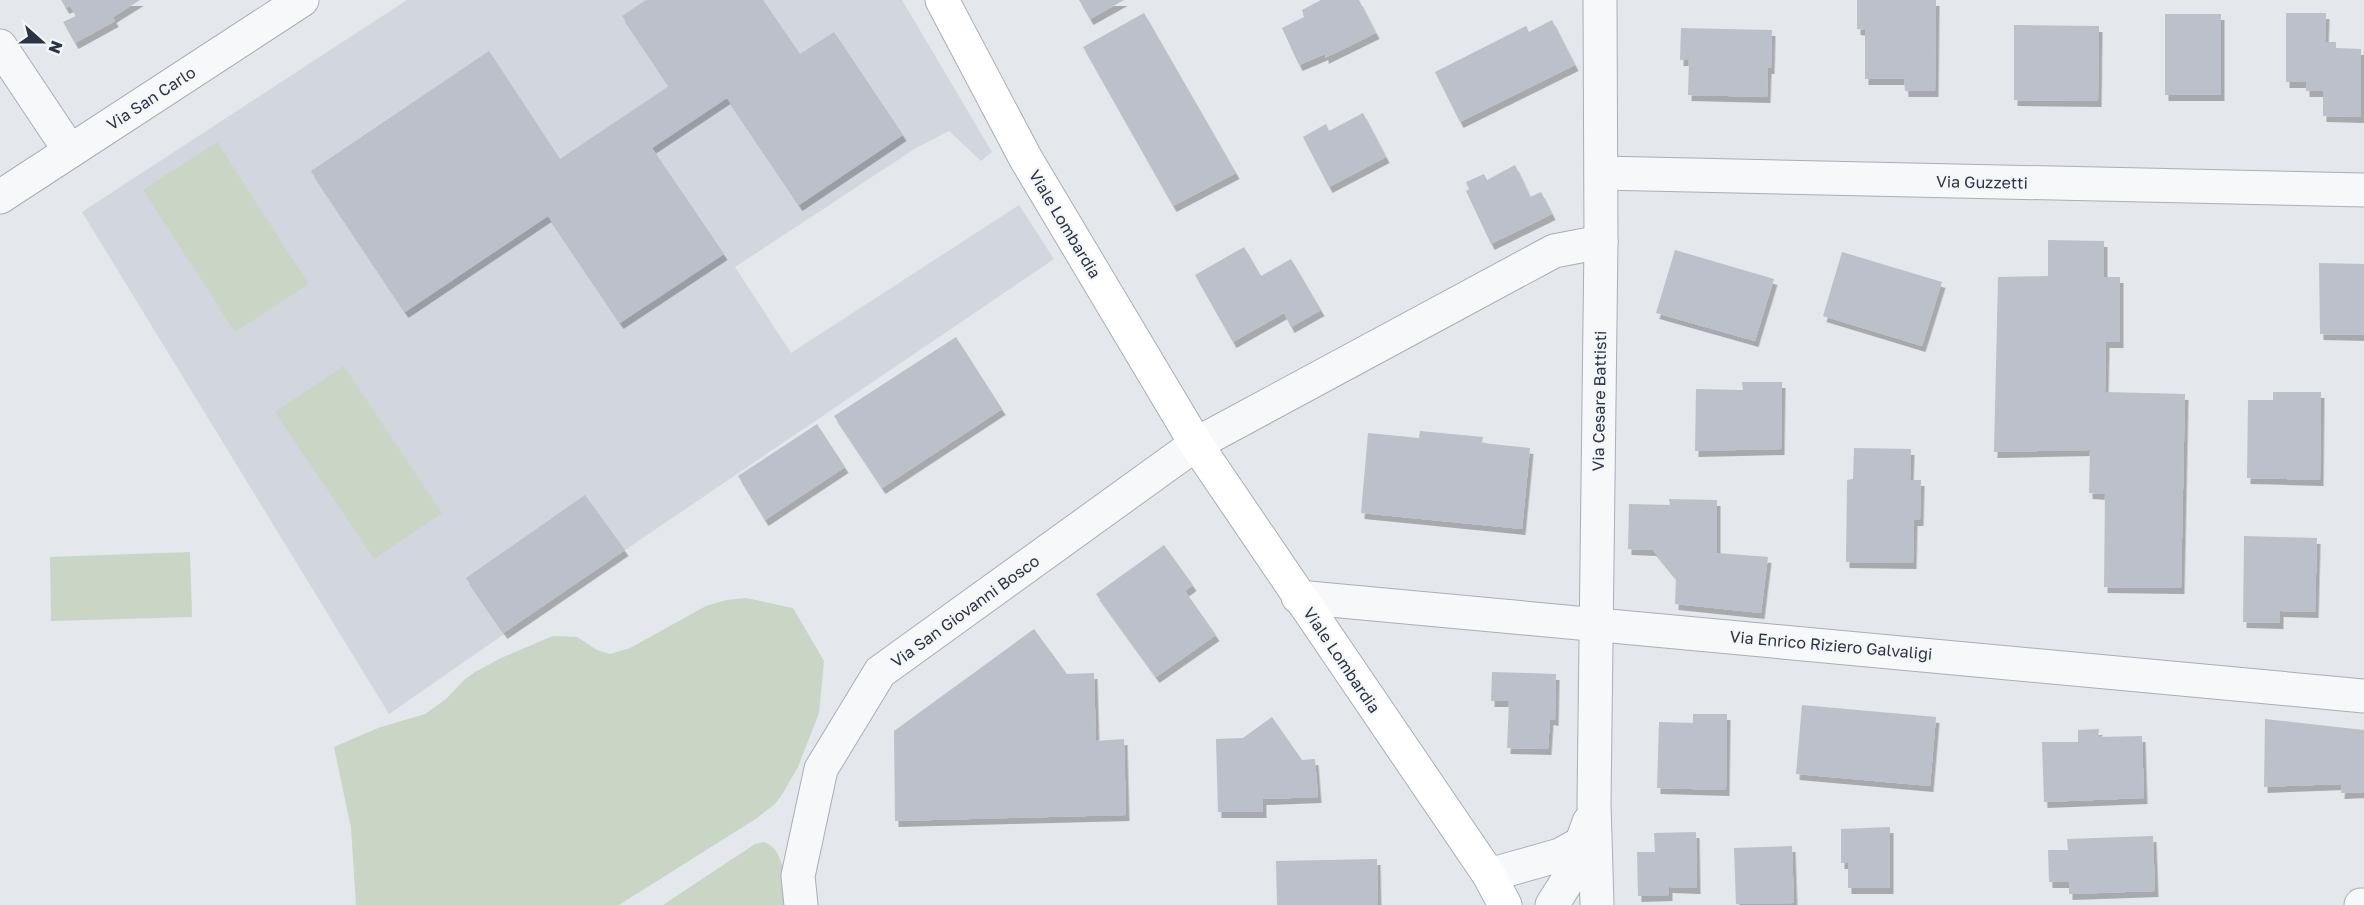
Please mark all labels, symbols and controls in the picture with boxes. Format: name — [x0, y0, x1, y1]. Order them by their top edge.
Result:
north arrow — [12, 12, 72, 72]
text: N — [44, 38, 68, 57]
street label: Via San Carlo — [103, 62, 199, 134]
street label: Viale Lombardia — [1025, 166, 1105, 282]
street label: Via Guzzetti — [1936, 171, 2028, 193]
street label: Via Cesare Battisti — [1588, 330, 1610, 472]
street label: Via San Giovanni Bosco — [887, 550, 1043, 672]
street label: Viale Lombardia — [1299, 603, 1385, 717]
street label: Via Enrico Riziero Galvaligi — [1729, 626, 1933, 664]

